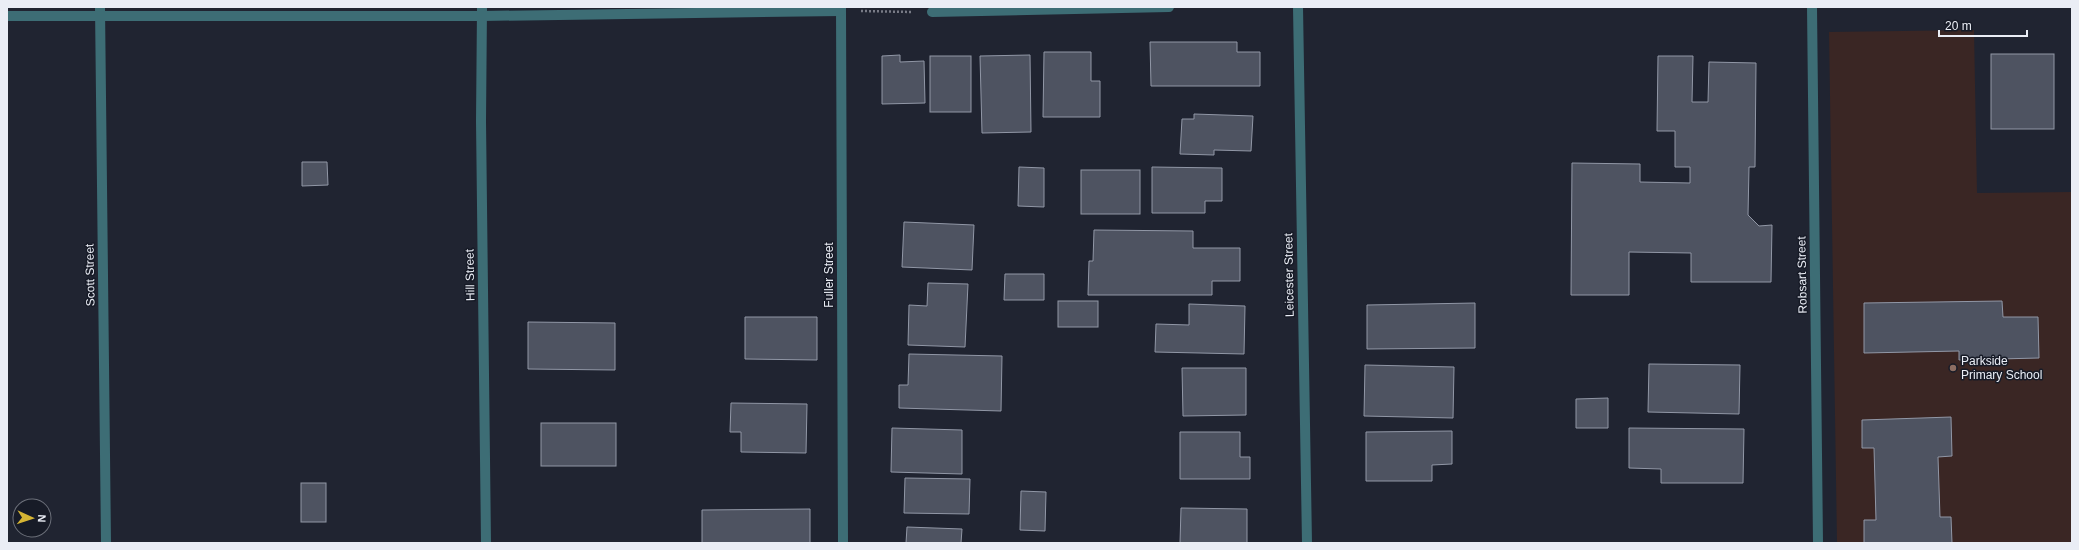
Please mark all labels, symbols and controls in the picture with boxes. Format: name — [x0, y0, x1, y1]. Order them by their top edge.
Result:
scale bar — [1939, 12, 2027, 38]
text: 20 m — [1945, 19, 1972, 33]
street label: Leicester Street — [1281, 232, 1297, 317]
street label: Robsart Street — [1794, 236, 1810, 314]
street label: Fuller Street — [822, 242, 836, 308]
street label: Scott Street — [82, 243, 98, 306]
street label: Hill Street — [463, 248, 477, 301]
place label: Parkside Primary School — [1961, 354, 2042, 382]
marker: Parkside Primary School — [1948, 363, 1958, 373]
north arrow — [12, 498, 52, 538]
text: N — [36, 514, 48, 523]

